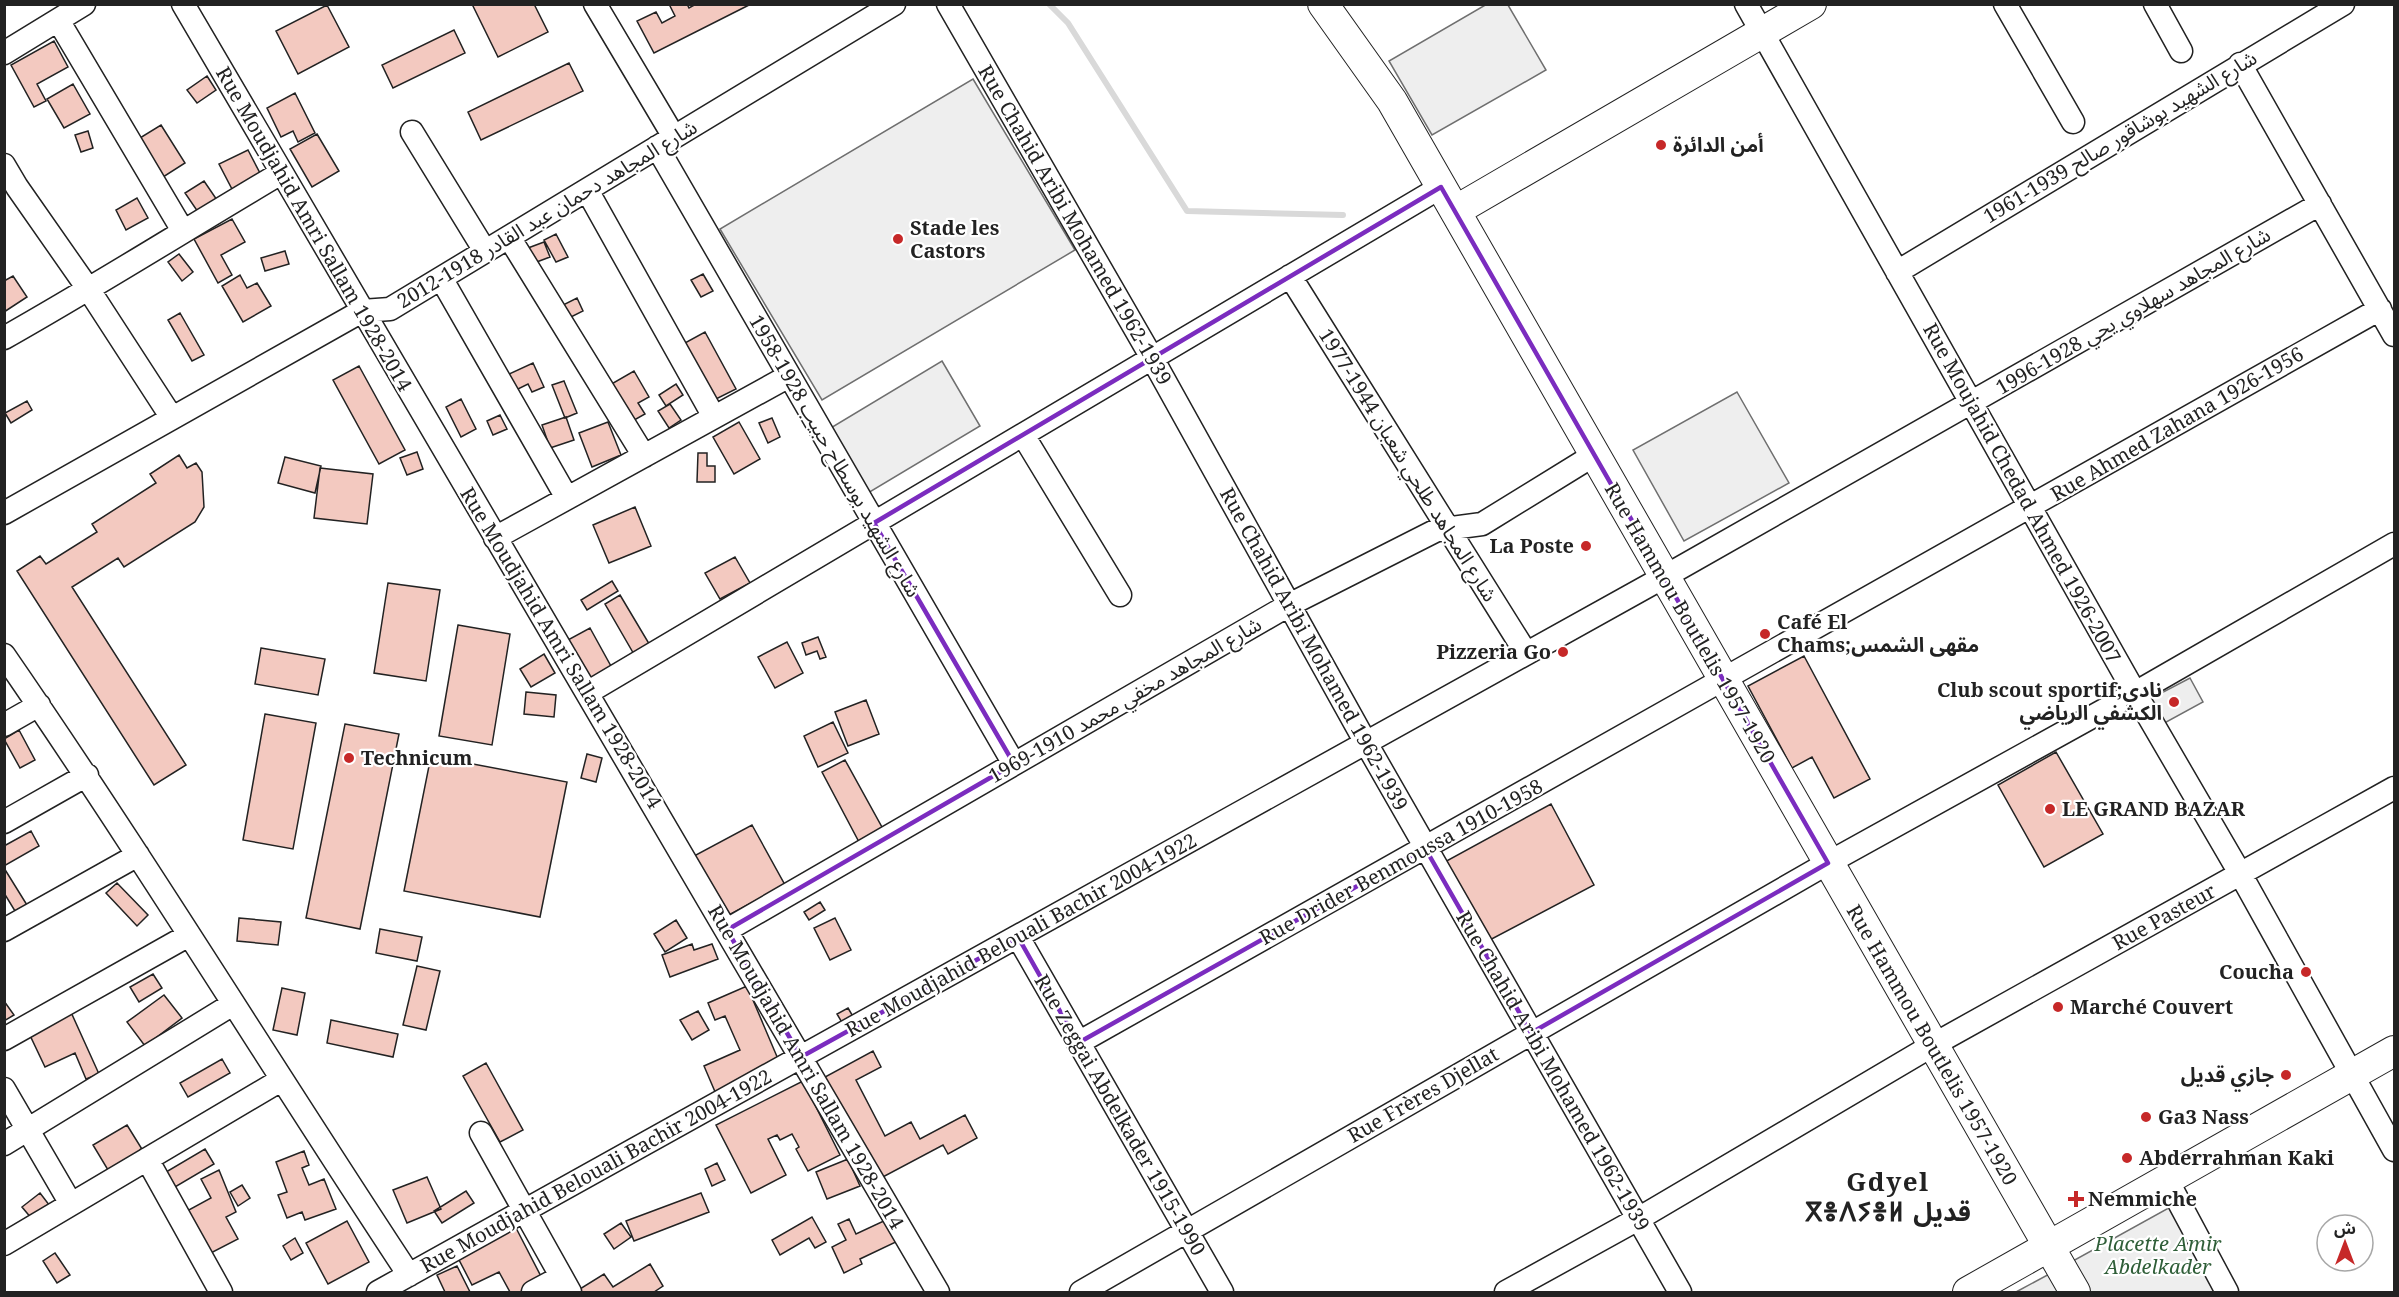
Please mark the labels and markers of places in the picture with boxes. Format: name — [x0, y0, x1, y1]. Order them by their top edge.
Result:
place label: أمن الدائرة — [1673, 131, 1764, 158]
marker: أمن الدائرة — [1654, 138, 1668, 152]
place label: Stade les Castors — [910, 214, 999, 264]
marker: Stade les Castors — [891, 232, 905, 246]
place label: La Poste — [1490, 532, 1574, 559]
marker: La Poste — [1579, 539, 1593, 553]
place label: Café El Chams;مقهى الشمس — [1777, 608, 1979, 658]
marker: Café El Chams;مقهى الشمس — [1758, 627, 1772, 641]
place label: Pizzeria Go — [1436, 638, 1551, 665]
marker: Pizzeria Go — [1556, 645, 1570, 659]
place label: Club scout sportif;نادي الكشفي الرياضي — [1937, 676, 2162, 730]
marker: Club scout sportif;نادي الكشفي الرياضي — [2167, 695, 2181, 709]
place label: Technicum — [361, 744, 473, 771]
marker: Technicum — [342, 751, 356, 765]
place label: LE GRAND BAZAR — [2062, 795, 2246, 822]
marker: LE GRAND BAZAR — [2043, 802, 2057, 816]
place label: Coucha — [2219, 958, 2294, 985]
marker: Coucha — [2299, 965, 2313, 979]
place label: Marché Couvert — [2070, 993, 2233, 1020]
marker: Marché Couvert — [2051, 1000, 2065, 1014]
place label: جازي قديل — [2181, 1061, 2274, 1092]
marker: جازي قديل — [2279, 1068, 2293, 1082]
place label: Ga3 Nass — [2158, 1103, 2249, 1130]
marker: Ga3 Nass — [2139, 1110, 2153, 1124]
place label: Abderrahman Kaki — [2139, 1144, 2334, 1171]
marker: Abderrahman Kaki — [2120, 1151, 2134, 1165]
place label: Nemmiche — [2088, 1185, 2197, 1212]
marker: Nemmiche — [2069, 1192, 2083, 1206]

